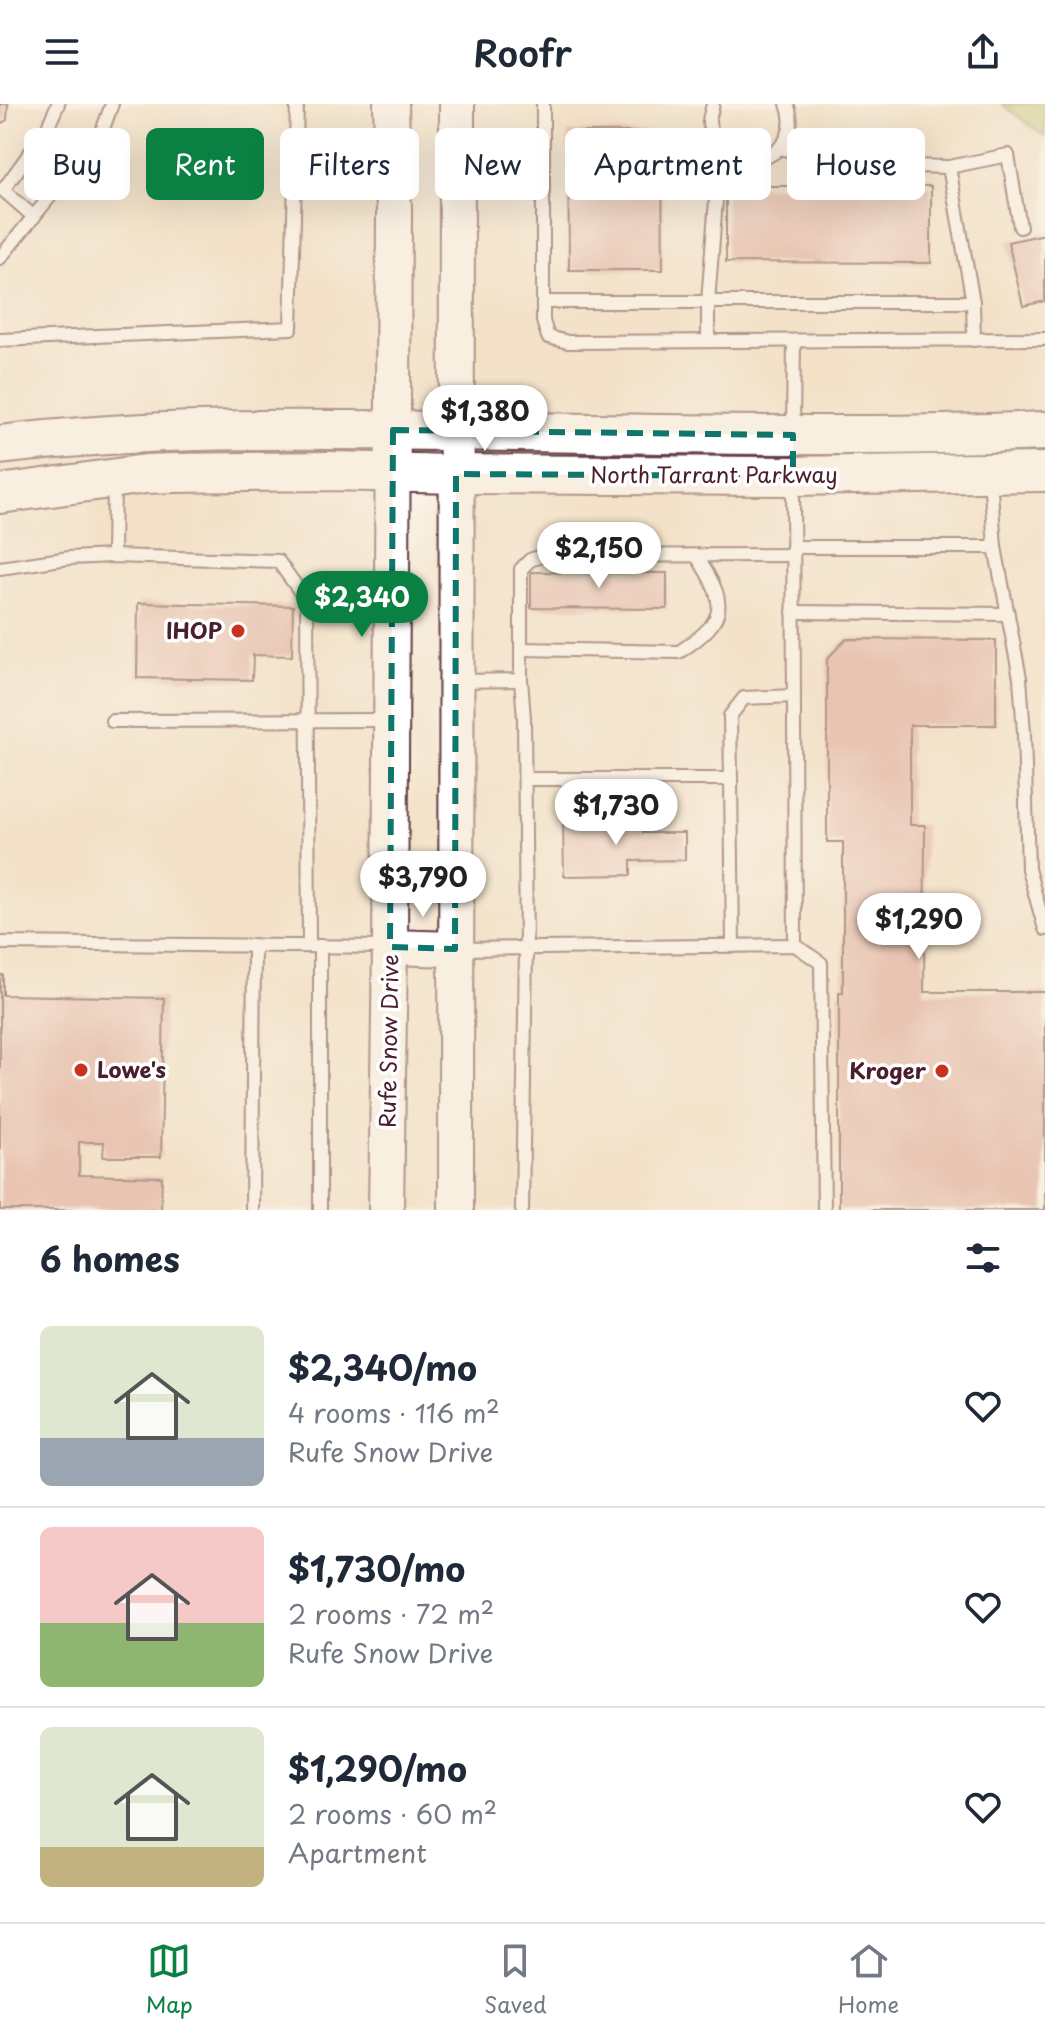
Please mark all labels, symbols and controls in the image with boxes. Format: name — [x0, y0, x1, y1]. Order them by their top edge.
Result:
text: Roofr — [473, 25, 572, 79]
icon: menu — [40, 30, 84, 74]
icon: share — [961, 30, 1005, 74]
chip: Buy — [24, 128, 130, 200]
chip: Rent — [146, 128, 264, 200]
chip: Filters — [280, 128, 419, 200]
chip: New — [435, 128, 549, 200]
chip: Apartment — [565, 128, 771, 200]
chip: House — [787, 128, 925, 200]
pin: $1,380 — [420, 385, 550, 453]
text: $1,380 — [441, 391, 529, 430]
street label: North Tarrant Parkway — [590, 457, 838, 490]
pin: $2,150 — [534, 522, 664, 590]
text: $2,150 — [555, 528, 643, 567]
pin: $2,340 — [297, 571, 427, 639]
text: $2,340 — [314, 577, 410, 616]
place label: IHOP — [166, 613, 222, 646]
marker: IHOP — [229, 622, 247, 640]
pin: $1,730 — [551, 779, 681, 847]
text: $1,730 — [573, 785, 659, 824]
pin: $3,790 — [358, 851, 488, 919]
text: $3,790 — [378, 857, 468, 896]
pin: $1,290 — [854, 893, 984, 961]
text: $1,290 — [875, 899, 963, 938]
street label: Rufe Snow Drive — [369, 954, 406, 1128]
place label: Lowe's — [97, 1052, 166, 1085]
place label: Kroger — [849, 1053, 927, 1086]
marker: Lowe's — [72, 1061, 90, 1079]
marker: Kroger — [933, 1062, 951, 1080]
text: 6 homes — [40, 1232, 180, 1284]
icon: filters — [961, 1236, 1005, 1280]
text: $2,340/mo — [288, 1341, 477, 1393]
icon: home — [104, 1358, 200, 1454]
icon: heart — [961, 1384, 1005, 1428]
text: 4 rooms · 116 m² — [288, 1393, 500, 1432]
text: Rufe Snow Drive — [288, 1432, 493, 1471]
text: $1,730/mo — [288, 1542, 465, 1594]
icon: home — [104, 1559, 200, 1655]
icon: heart — [961, 1585, 1005, 1629]
text: 2 rooms · 72 m² — [288, 1594, 494, 1633]
text: Rufe Snow Drive — [288, 1633, 493, 1672]
text: $1,290/mo — [288, 1742, 467, 1794]
icon: home — [104, 1759, 200, 1855]
icon: heart — [961, 1785, 1005, 1829]
text: 2 rooms · 60 m² — [288, 1794, 497, 1833]
text: Apartment — [288, 1833, 427, 1872]
tab: Map — [146, 1939, 193, 2020]
tab: Saved — [484, 1939, 547, 2020]
tab: Home — [838, 1939, 899, 2020]

